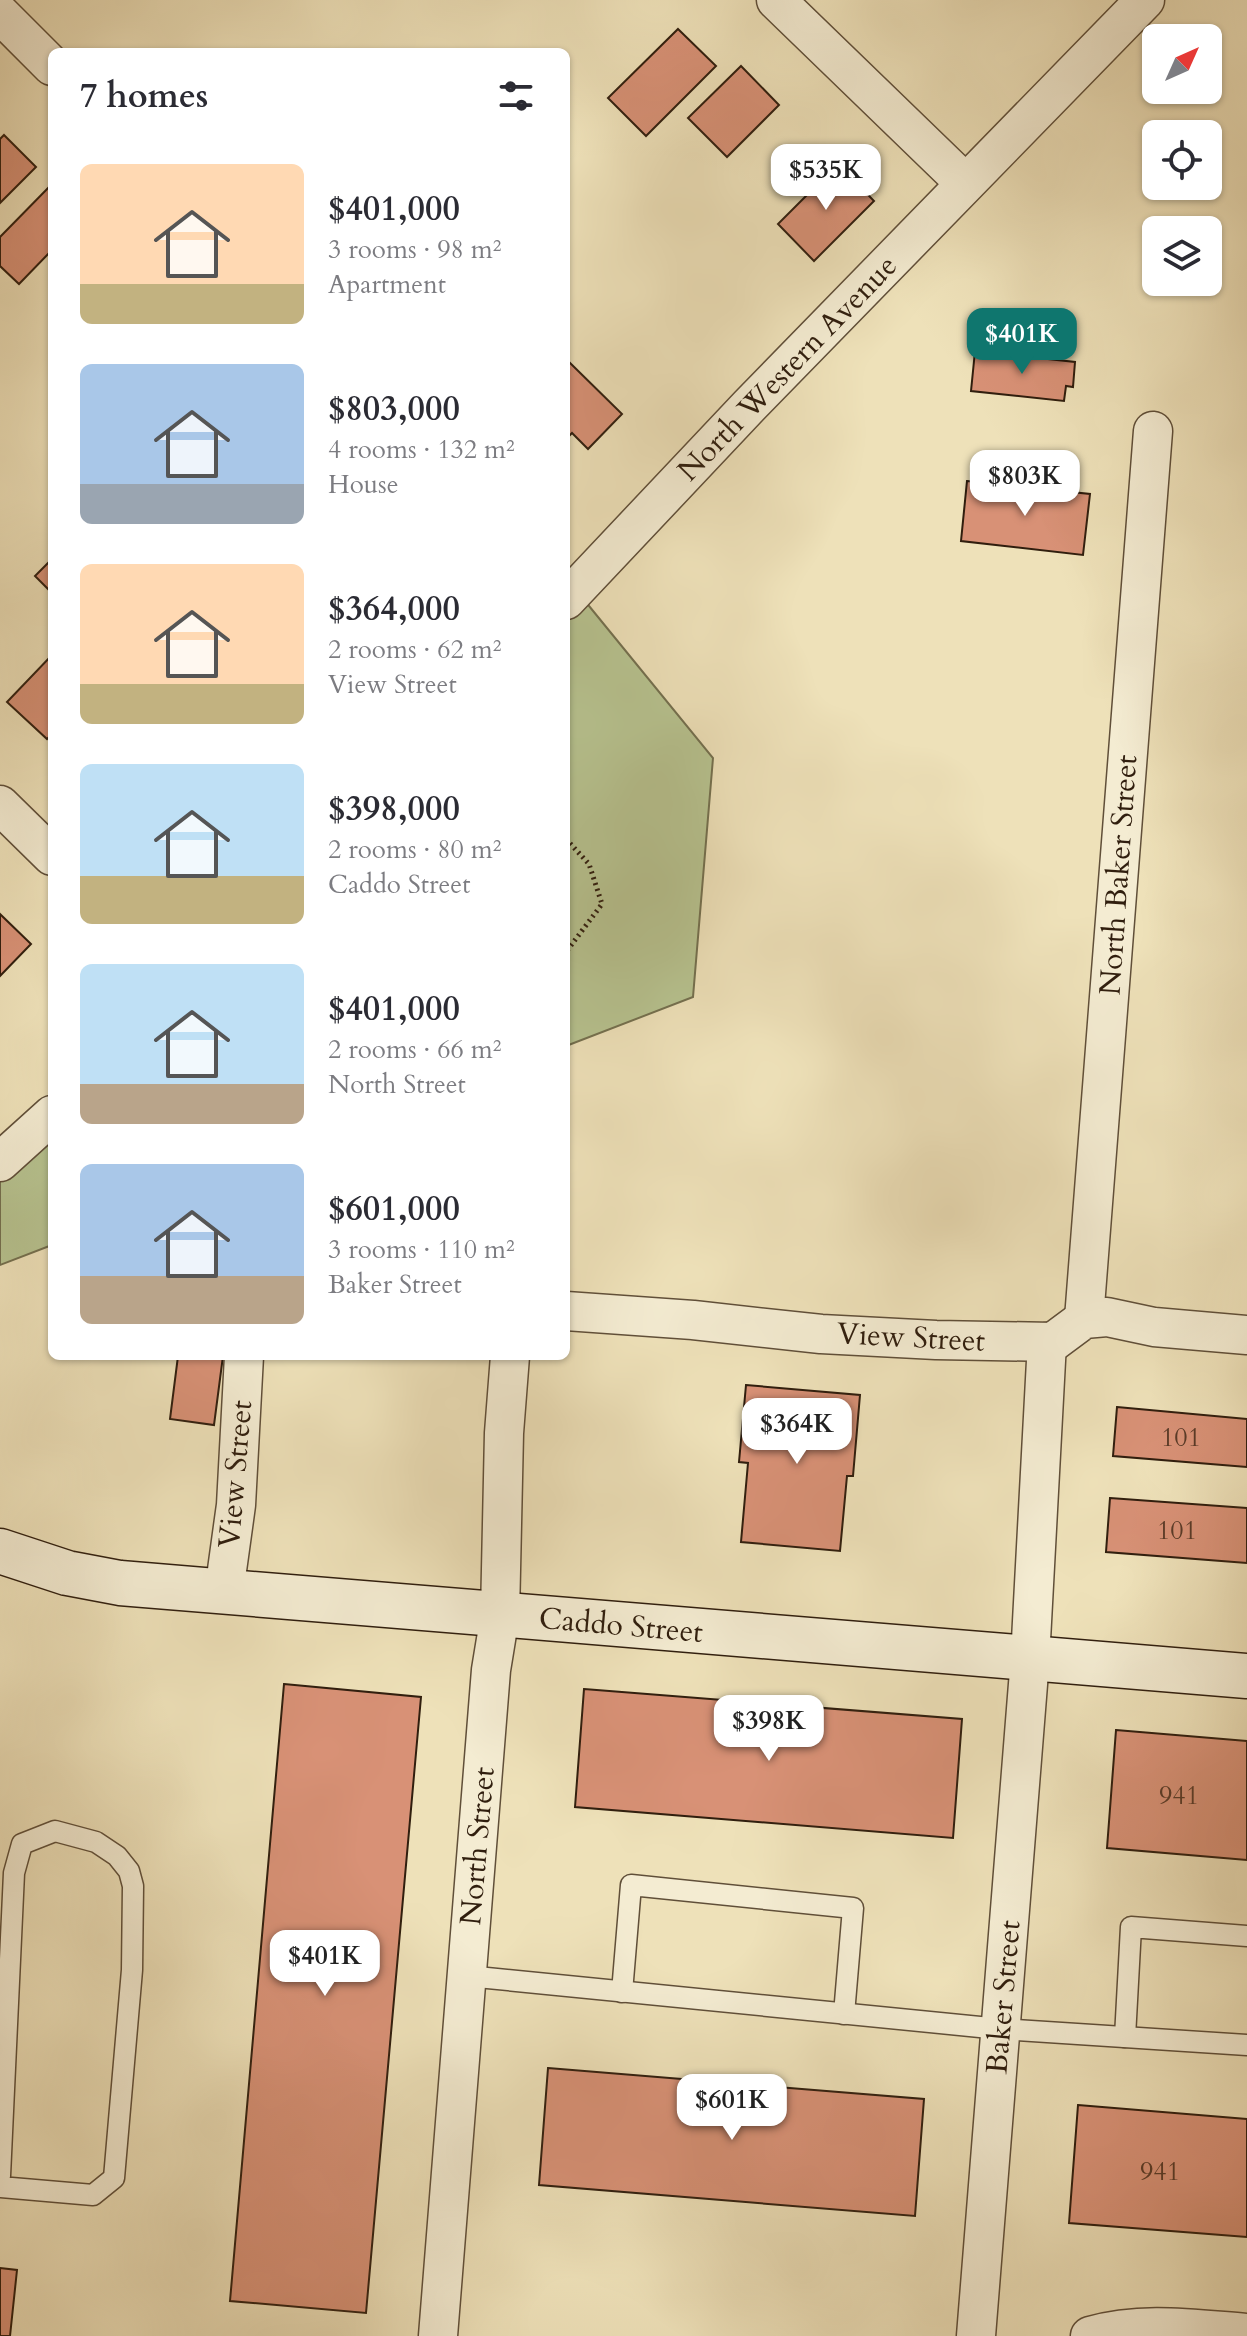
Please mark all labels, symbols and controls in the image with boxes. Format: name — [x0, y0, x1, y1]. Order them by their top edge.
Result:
north arrow — [1142, 24, 1222, 104]
map controls — [1142, 24, 1222, 296]
text: 7 homes — [80, 73, 208, 119]
icon: filters — [494, 74, 538, 118]
button: locate — [1142, 120, 1222, 200]
pin: $535K — [770, 144, 882, 212]
text: $535K — [789, 152, 863, 187]
text: $401,000 — [328, 186, 460, 232]
icon: home — [144, 196, 240, 292]
button: layers — [1142, 216, 1222, 296]
text: 3 rooms · 98 m² — [328, 232, 501, 267]
street label: North Western Avenue — [668, 246, 906, 490]
text: Apartment — [328, 267, 446, 302]
pin: $401K — [966, 308, 1078, 376]
text: $401K — [985, 316, 1059, 351]
text: $803,000 — [328, 386, 460, 432]
icon: home — [144, 396, 240, 492]
text: 4 rooms · 132 m² — [328, 432, 515, 467]
pin: $803K — [969, 450, 1081, 518]
text: $803K — [988, 458, 1062, 493]
text: House — [328, 467, 399, 502]
text: $364,000 — [328, 586, 460, 632]
icon: home — [144, 596, 240, 692]
text: 2 rooms · 62 m² — [328, 632, 501, 667]
text: View Street — [328, 667, 457, 702]
street label: North Baker Street — [1090, 753, 1147, 997]
text: $398,000 — [328, 786, 460, 832]
icon: home — [144, 796, 240, 892]
text: 2 rooms · 80 m² — [328, 832, 501, 867]
text: Caddo Street — [328, 867, 470, 902]
text: $401,000 — [328, 986, 460, 1032]
icon: home — [144, 996, 240, 1092]
text: 2 rooms · 66 m² — [328, 1032, 501, 1067]
text: North Street — [328, 1067, 466, 1102]
text: $601,000 — [328, 1186, 460, 1232]
icon: home — [144, 1196, 240, 1292]
text: 3 rooms · 110 m² — [328, 1232, 515, 1267]
text: Baker Street — [328, 1267, 462, 1302]
street label: View Street — [836, 1313, 987, 1362]
street label: View Street — [209, 1398, 262, 1550]
pin: $364K — [741, 1398, 853, 1466]
text: $364K — [760, 1406, 834, 1441]
house number: 101 — [1161, 1420, 1201, 1455]
house number: 101 — [1157, 1513, 1197, 1548]
street label: Caddo Street — [537, 1598, 705, 1653]
pin: $398K — [713, 1695, 825, 1763]
text: $398K — [732, 1703, 806, 1738]
street label: North Street — [450, 1765, 505, 1927]
house number: 941 — [1159, 1778, 1199, 1813]
street label: Baker Street — [976, 1918, 1031, 2076]
pin: $401K — [269, 1930, 381, 1998]
text: $401K — [288, 1938, 362, 1973]
pin: $601K — [676, 2074, 788, 2142]
text: $601K — [695, 2082, 769, 2117]
house number: 941 — [1140, 2154, 1180, 2189]

